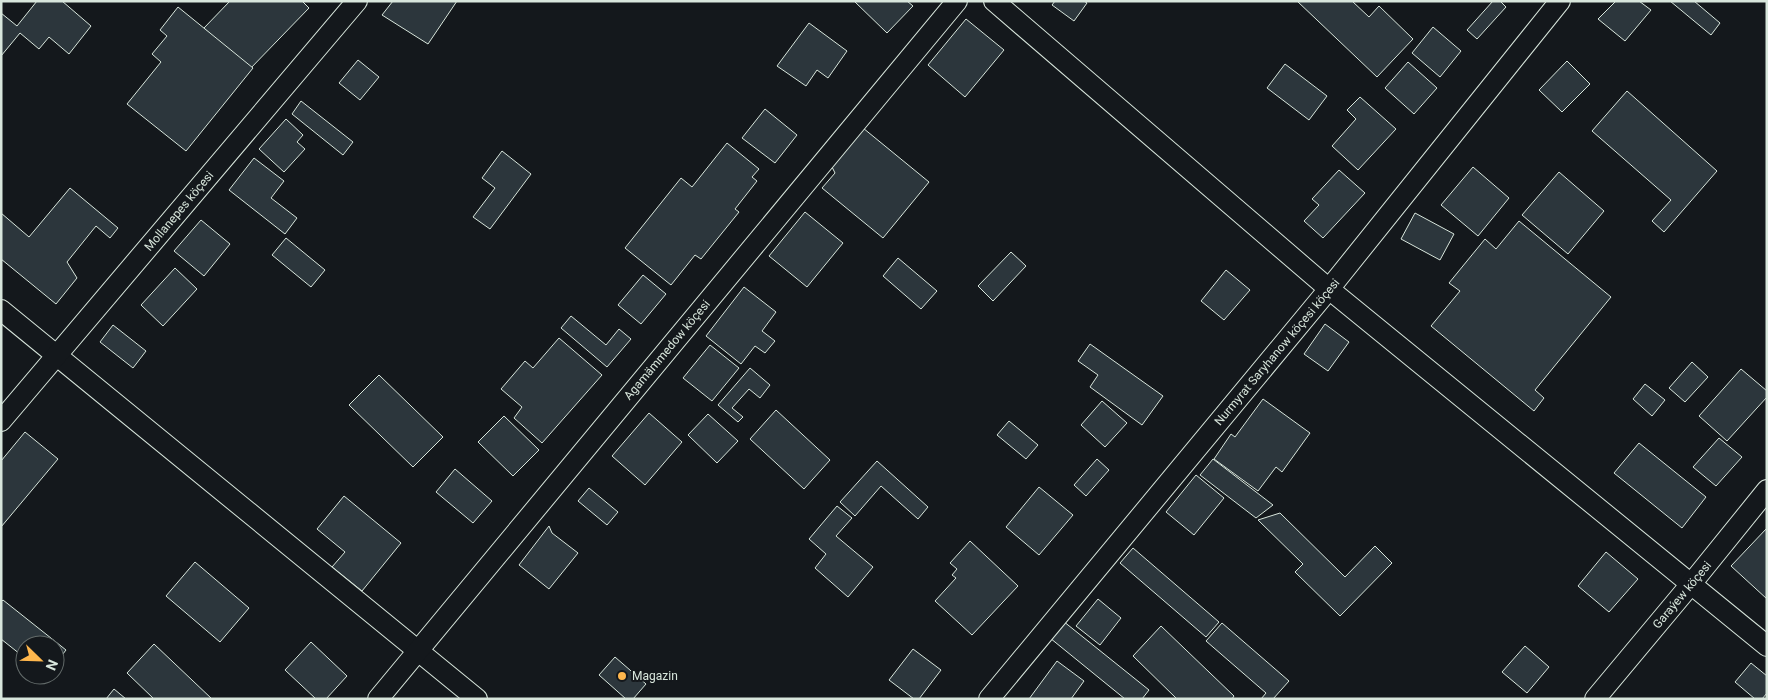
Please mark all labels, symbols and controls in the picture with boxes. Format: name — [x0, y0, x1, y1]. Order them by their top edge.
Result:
street label: Mollanepes köçesi — [142, 168, 216, 254]
street label: Nurmyrat Saryhanow köçesi köçesi — [1211, 276, 1343, 428]
street label: Agamämmedow köçesi — [621, 297, 713, 403]
street label: Garaýew köçesi — [1650, 558, 1714, 632]
north arrow — [15, 635, 65, 685]
text: N — [43, 657, 61, 673]
place label: Magazin — [632, 669, 678, 683]
marker: Magazin — [616, 670, 628, 682]

